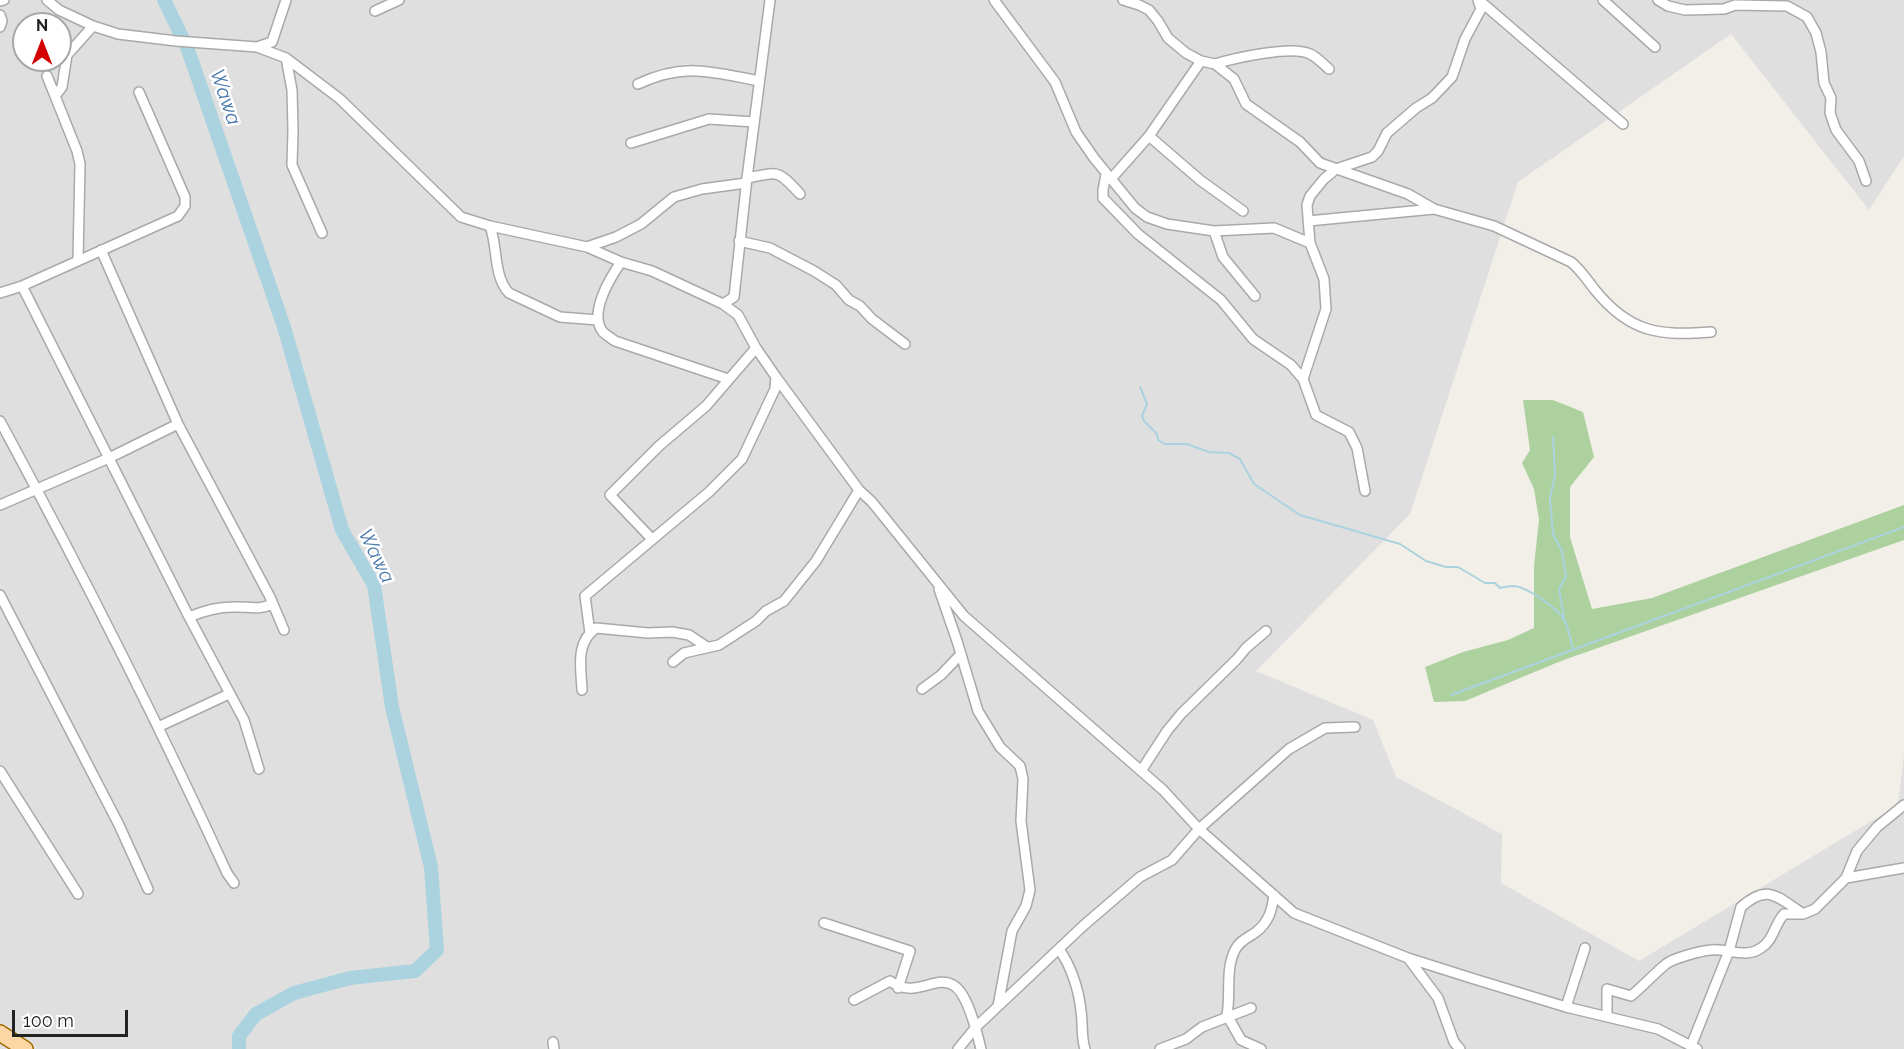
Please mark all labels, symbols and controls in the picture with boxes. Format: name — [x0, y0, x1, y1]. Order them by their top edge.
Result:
north arrow — [12, 12, 72, 72]
text: N — [36, 16, 48, 35]
water label: Wawa — [204, 66, 246, 128]
water label: Wawa — [353, 525, 399, 587]
scale bar — [15, 998, 130, 1036]
text: 100 m — [23, 1010, 74, 1031]

